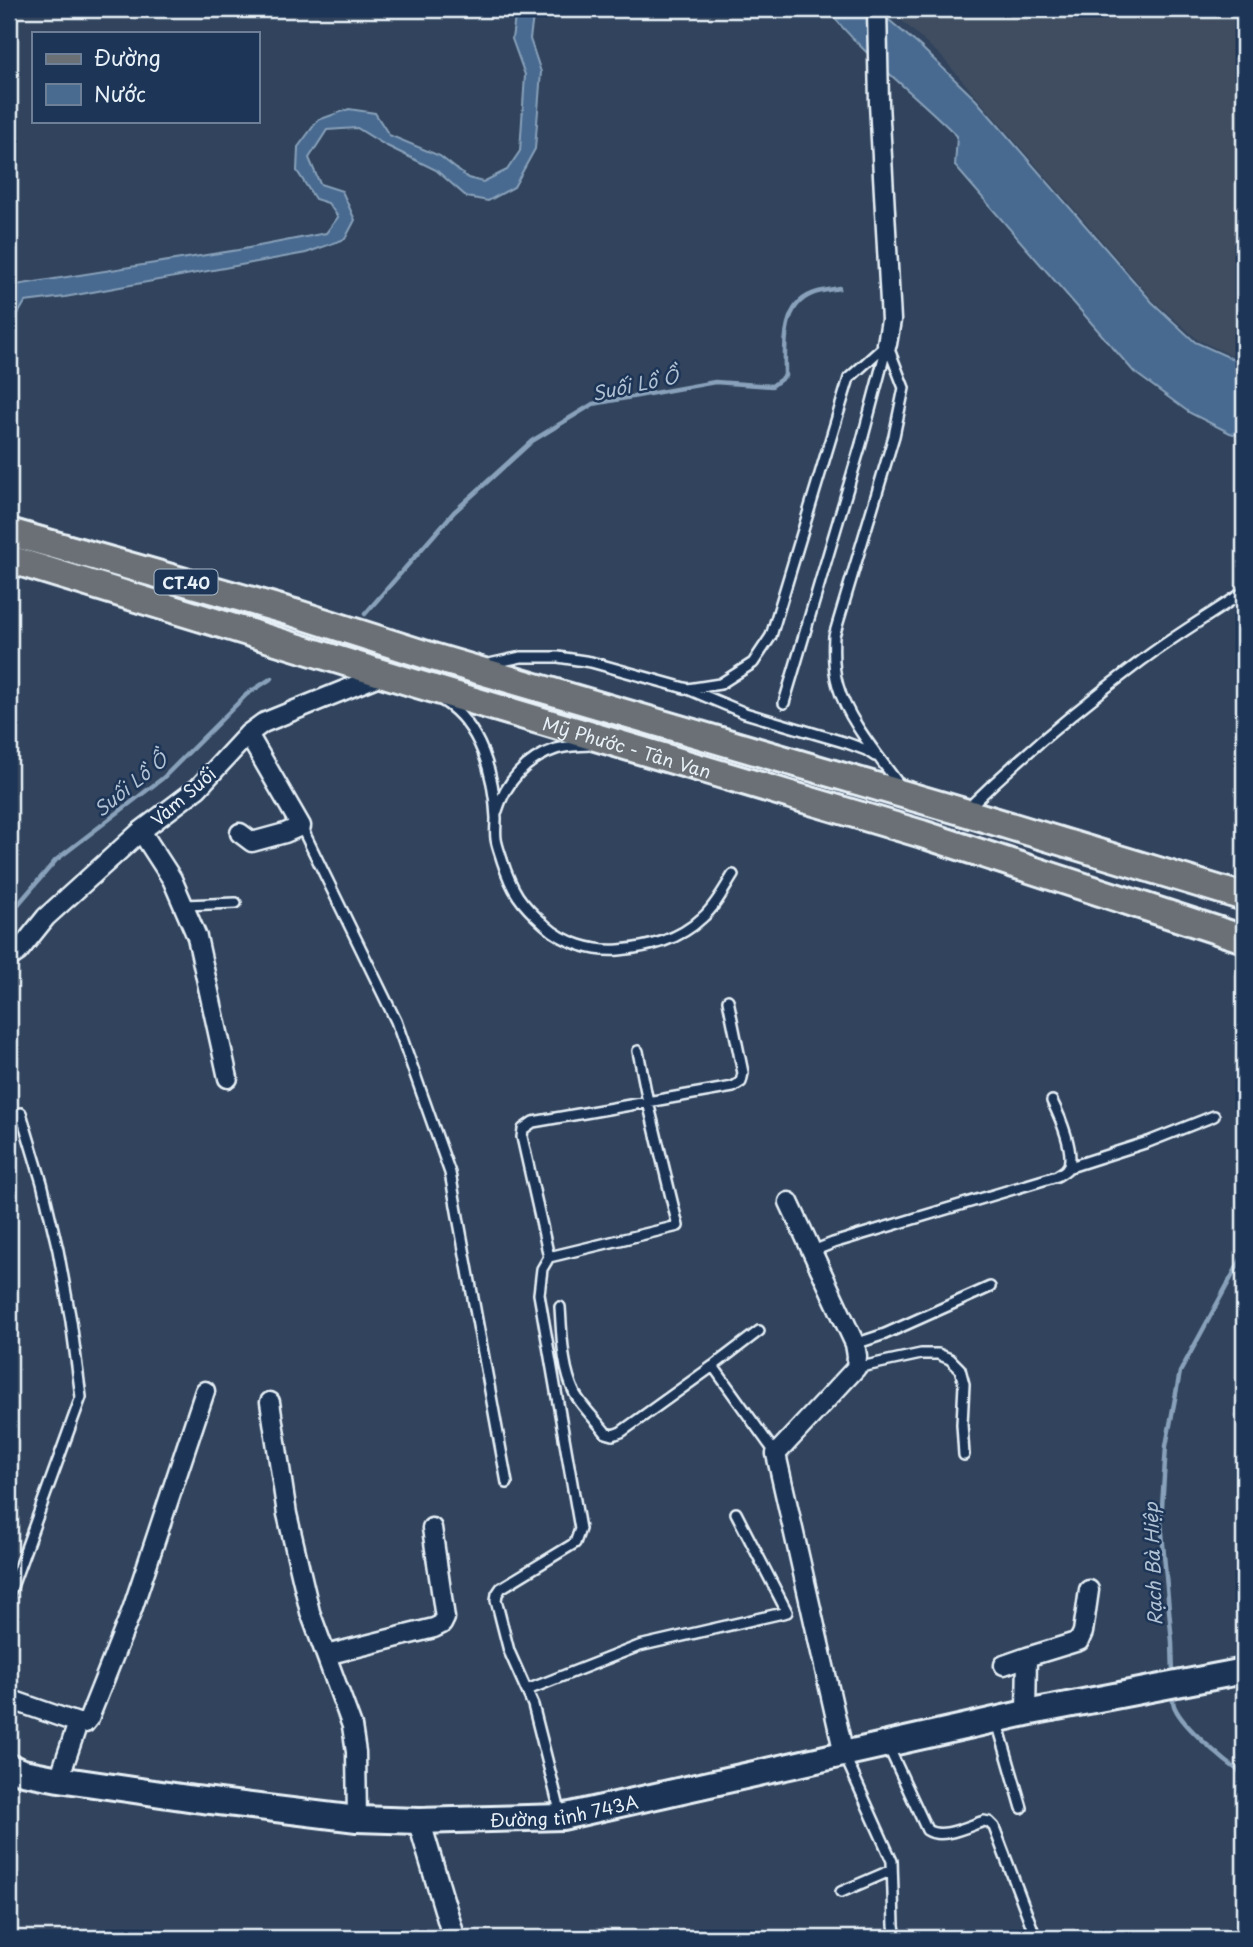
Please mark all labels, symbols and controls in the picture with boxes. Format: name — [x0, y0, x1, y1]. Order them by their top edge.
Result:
legend — [32, 32, 259, 122]
text: Đường — [94, 41, 161, 73]
text: Nước — [94, 77, 146, 109]
water label: Suối Lồ Ồ — [589, 361, 684, 407]
road number: CT.40 — [154, 569, 218, 594]
street label: Mỹ Phước - Tân Vạn — [540, 709, 715, 784]
water label: Suối Lồ Ồ — [87, 744, 175, 822]
street label: Vàm Suối — [145, 760, 221, 832]
water label: Rạch Bà Hiệp — [1136, 1501, 1168, 1626]
street label: Đường tỉnh 743A — [490, 1787, 640, 1833]

